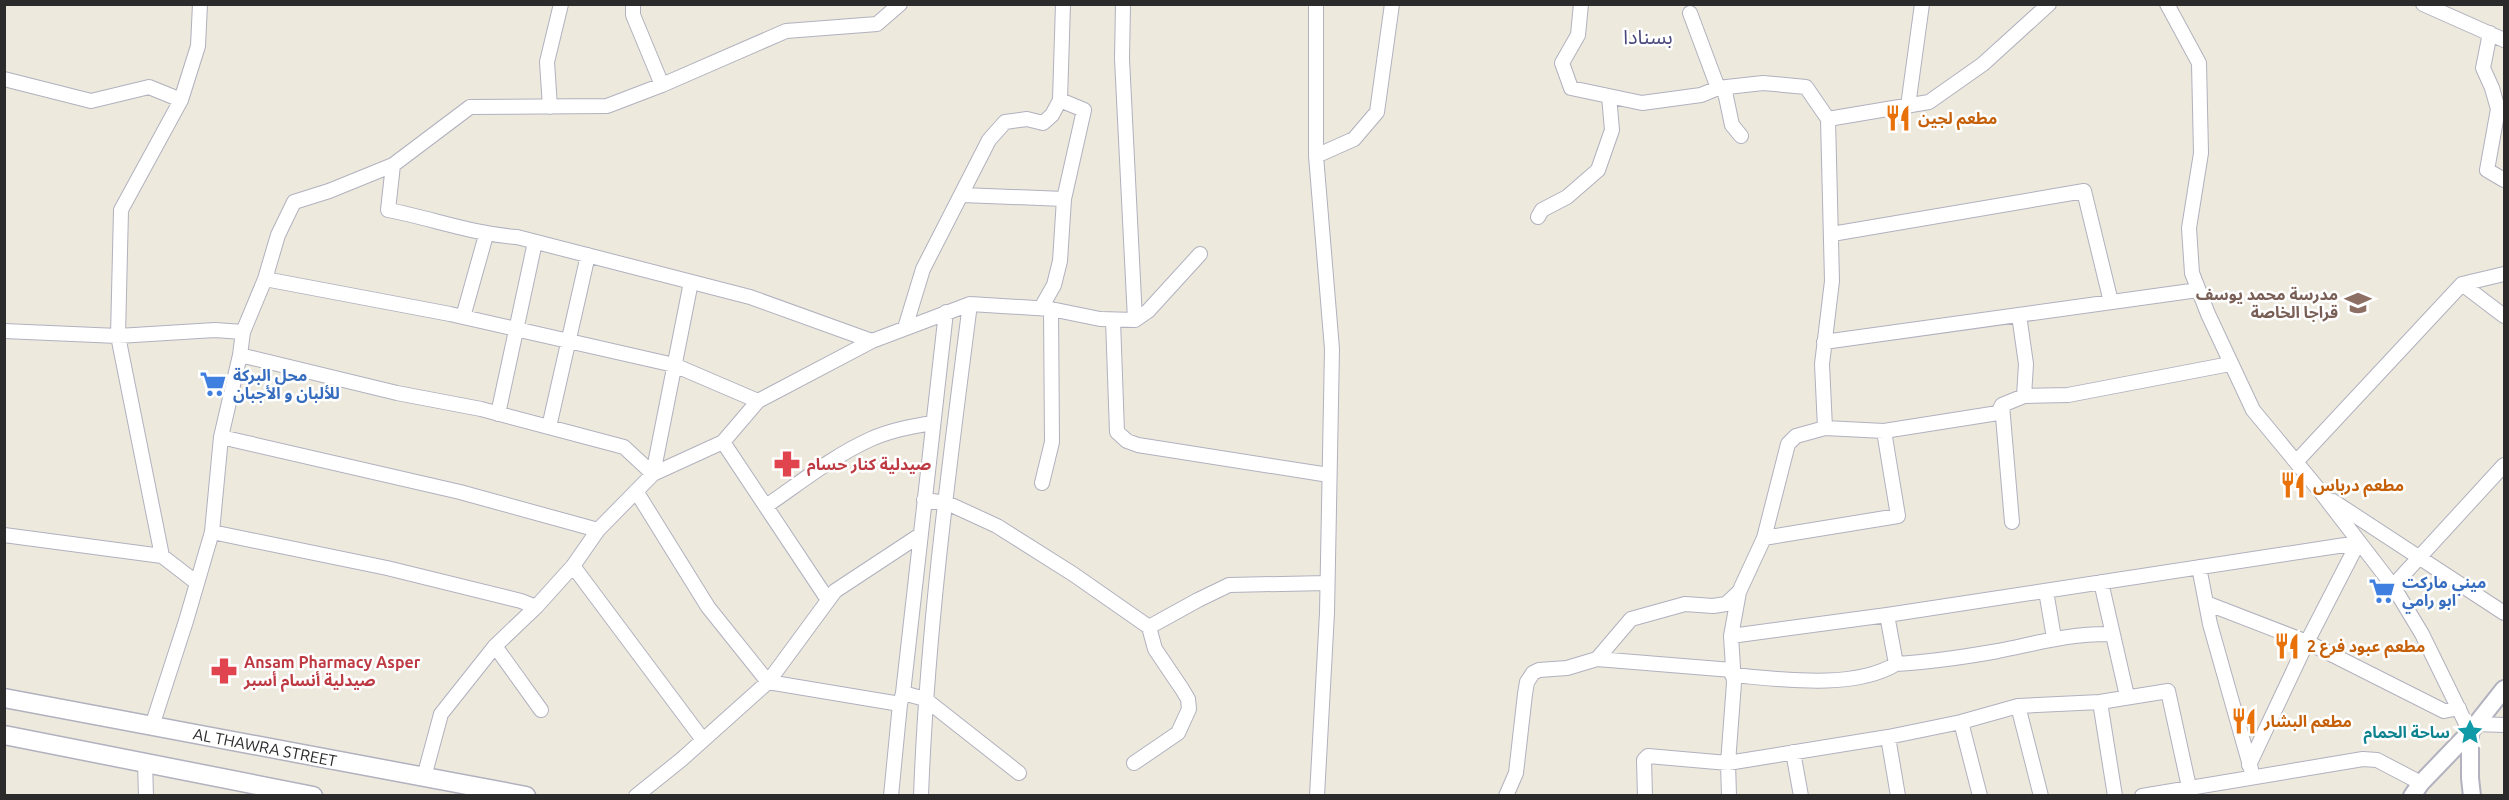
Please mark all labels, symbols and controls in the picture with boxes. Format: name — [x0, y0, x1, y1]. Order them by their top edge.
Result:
district label: بسنادا — [1623, 25, 1673, 48]
restaurant icon: مطعم لجين — [1883, 103, 1913, 133]
place label: مطعم لجين — [1918, 109, 1997, 131]
place label: مدرسة محمد يوسف قراجا الخاصة — [2196, 285, 2338, 322]
school or university icon: مدرسة محمد يوسف قراجا الخاصة — [2343, 288, 2373, 318]
place label: محل البركة للألبان و الأجبان — [233, 366, 340, 403]
supermarket icon: محل البركة للألبان و الأجبان — [198, 369, 228, 399]
pharmacy icon: صيدلية كنار حسام — [772, 449, 802, 479]
place label: صيدلية كنار حسام — [807, 455, 931, 476]
restaurant icon: مطعم درباس — [2278, 470, 2308, 500]
place label: مطعم درباس — [2313, 476, 2404, 498]
place label: ميني ماركت ابو رامي — [2402, 573, 2486, 614]
supermarket icon: ميني ماركت ابو رامي — [2367, 576, 2397, 606]
restaurant icon: مطعم عبود فرع 2 — [2272, 631, 2302, 661]
place label: مطعم عبود فرع 2 — [2307, 637, 2425, 659]
place label: Ansam Pharmacy Asper صيدلية أنسام أسبر — [243, 653, 421, 692]
pharmacy icon: Ansam Pharmacy Asper صيدلية أنسام أسبر — [209, 656, 239, 686]
restaurant icon: مطعم البشار — [2229, 706, 2259, 736]
place label: مطعم البشار — [2263, 712, 2352, 734]
place icon: ساحة الحمام — [2455, 717, 2485, 747]
place label: ساحة الحمام — [2364, 723, 2450, 744]
street label: AL THAWRA STREET — [192, 724, 338, 770]

